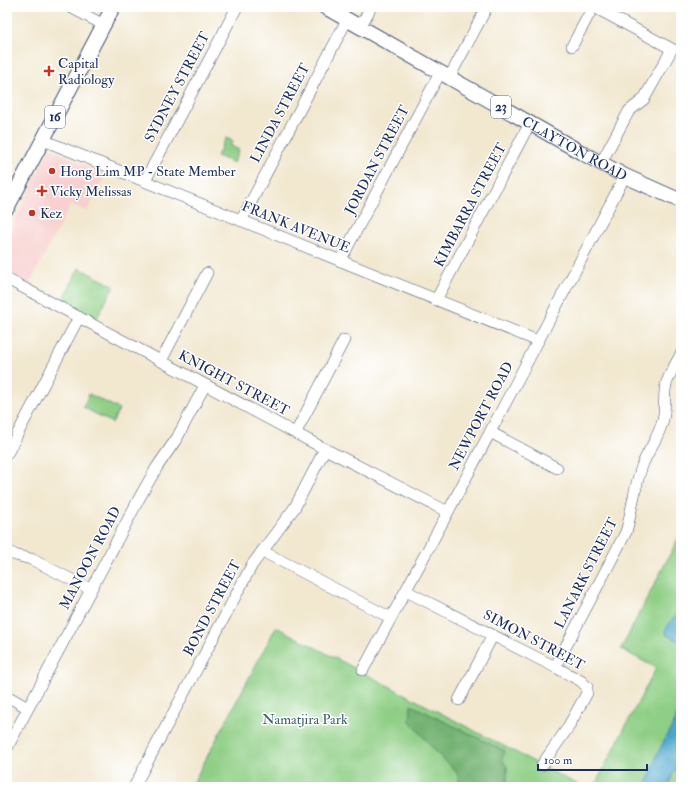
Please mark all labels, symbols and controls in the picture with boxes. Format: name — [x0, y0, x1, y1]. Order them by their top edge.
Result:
street label: SYDNEY STREET — [141, 28, 214, 145]
place label: Capital Radiology — [58, 55, 115, 89]
street label: LINDA STREET — [247, 60, 314, 166]
marker: Capital Radiology — [43, 65, 55, 77]
road number: 23 — [491, 96, 511, 118]
street label: JORDAN STREET — [341, 102, 413, 218]
road number: 16 — [45, 106, 65, 128]
street label: CLAYTON ROAD — [519, 112, 630, 184]
street label: KIMBARRA STREET — [430, 140, 510, 270]
place label: Hong Lim MP - State Member — [60, 163, 236, 180]
marker: Hong Lim MP - State Member — [47, 166, 57, 176]
place label: Vicky Melissas — [50, 183, 132, 201]
marker: Vicky Melissas — [37, 186, 47, 196]
street label: FRANK AVENUE — [239, 198, 353, 256]
place label: Kez — [40, 205, 62, 222]
marker: Kez — [27, 208, 37, 218]
street label: KNIGHT STREET — [176, 347, 293, 420]
street label: NEWPORT ROAD — [445, 359, 517, 473]
street label: MANOON ROAD — [56, 504, 124, 612]
street label: LANARK STREET — [551, 514, 622, 631]
street label: BOND STREET — [180, 557, 245, 659]
street label: SIMON STREET — [480, 606, 588, 674]
park label: Namatjira Park — [262, 711, 348, 728]
scale bar — [538, 746, 647, 772]
text: 100 m — [544, 753, 573, 768]

